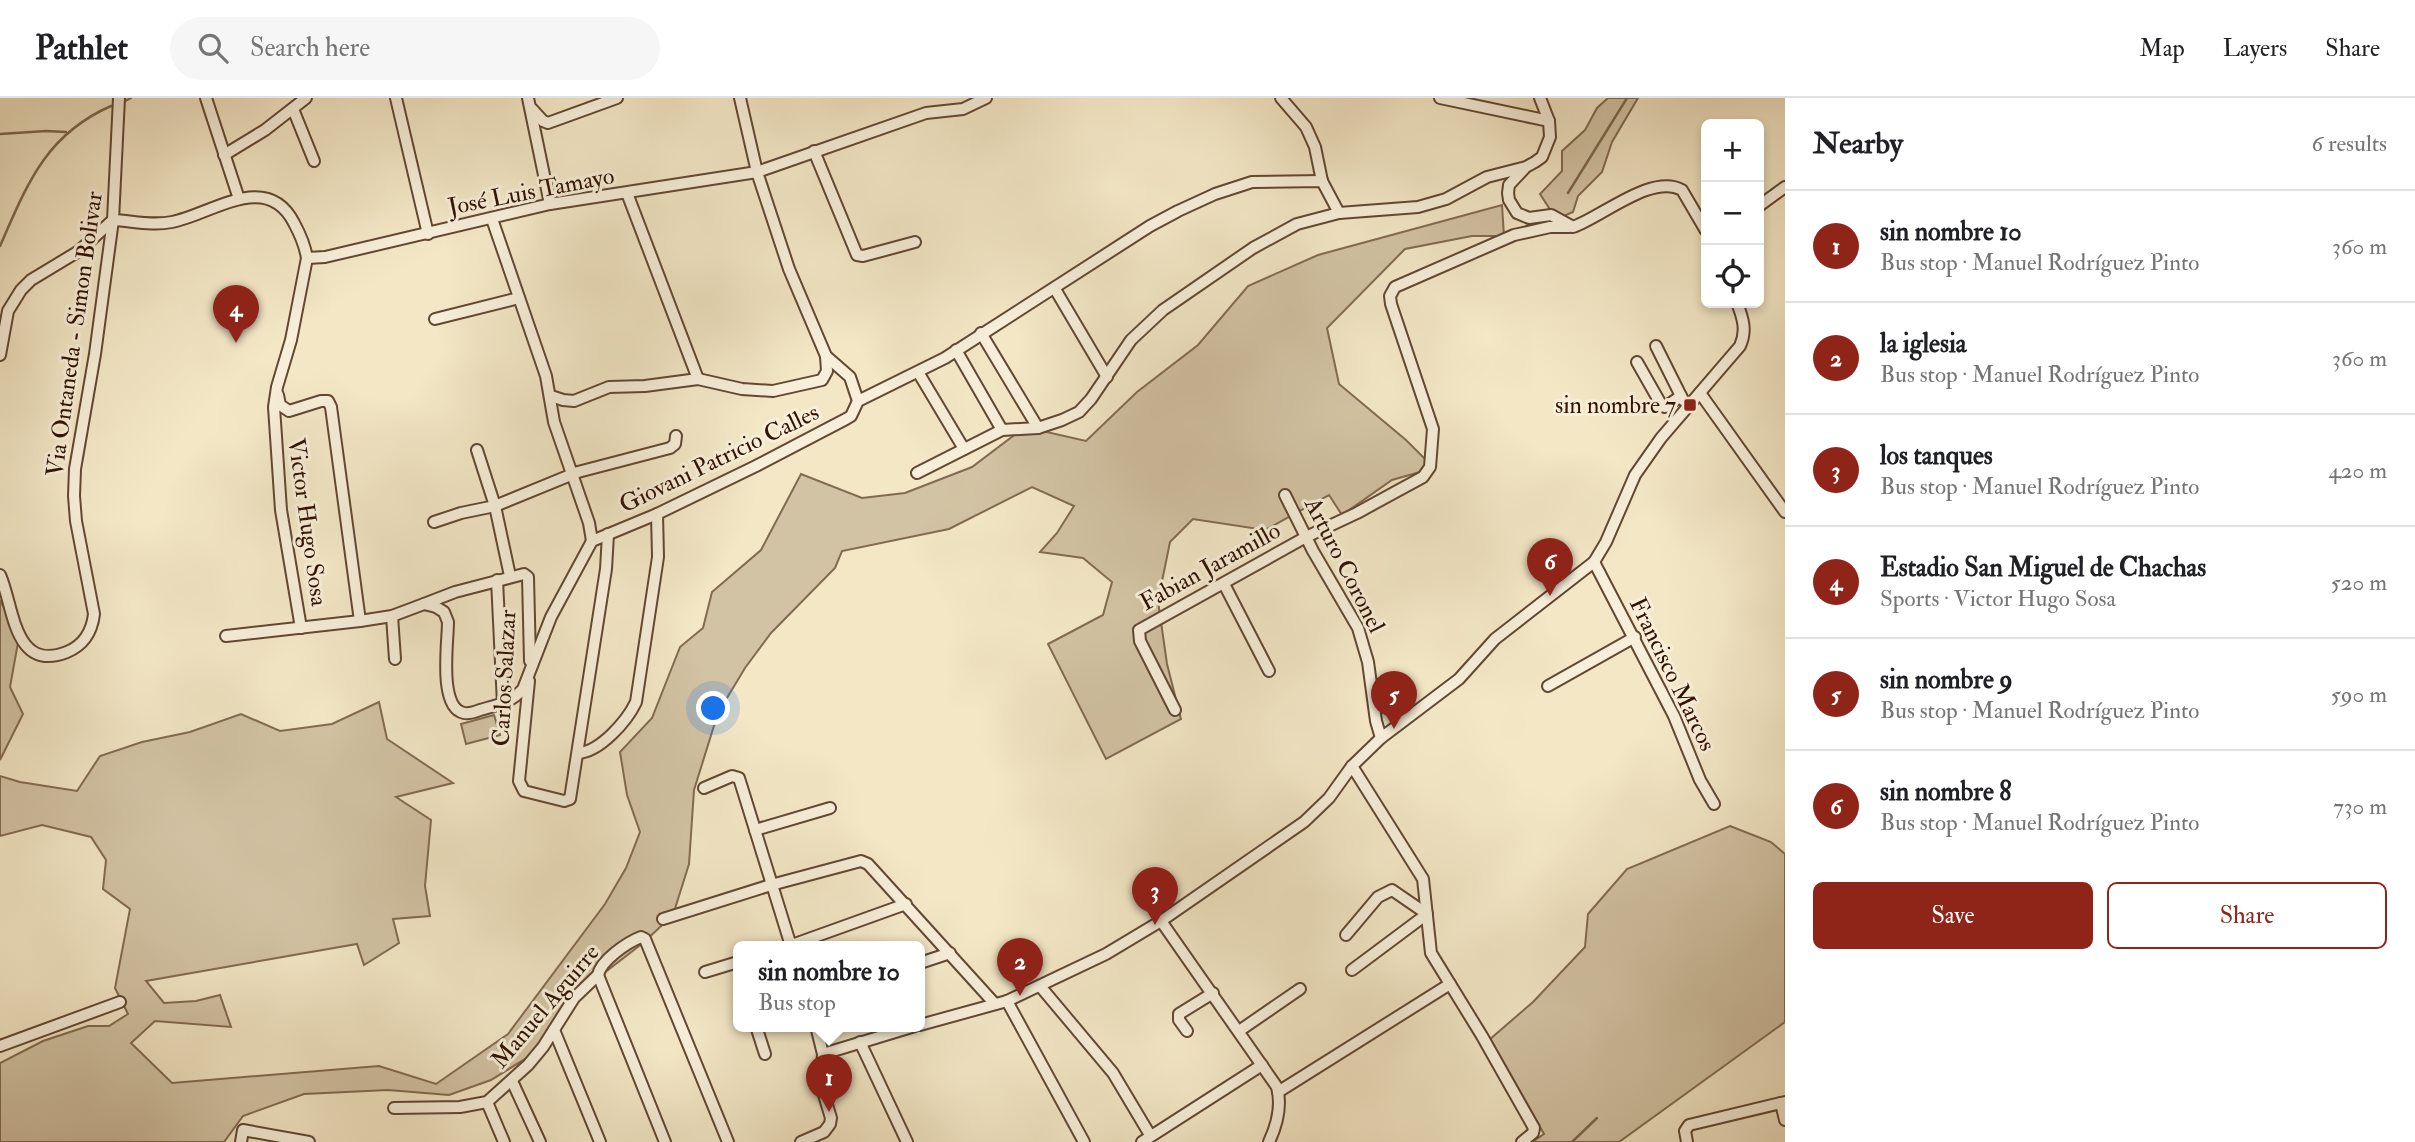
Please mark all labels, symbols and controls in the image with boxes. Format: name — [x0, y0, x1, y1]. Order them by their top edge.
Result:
search box — [170, 17, 660, 80]
text: Pathlet — [35, 28, 128, 69]
icon: search — [194, 29, 232, 67]
text: Search here — [250, 32, 370, 64]
text: Map — [2140, 33, 2185, 64]
text: Layers — [2223, 33, 2287, 64]
text: Share — [2325, 33, 2380, 64]
map controls — [1701, 119, 1764, 308]
button: + — [1701, 119, 1764, 182]
text: Nearby — [1813, 125, 1903, 162]
text: 6 results — [2312, 129, 2387, 158]
street label: José Luis Tamayo — [444, 160, 617, 223]
button: − — [1701, 182, 1764, 245]
street label: Via Ontaneda - Simon Bolivar — [39, 189, 110, 479]
text: sin nombre 10 — [1880, 216, 2022, 248]
text: 1 — [1832, 232, 1840, 261]
text: 360 m — [2332, 232, 2387, 261]
button: locate — [1701, 245, 1764, 308]
text: Bus stop · Manuel Rodríguez Pinto — [1880, 248, 2199, 277]
pin: 4 — [213, 285, 259, 343]
text: la iglesia — [1880, 328, 1967, 360]
text: 2 — [1830, 344, 1842, 373]
text: 360 m — [2332, 344, 2387, 373]
text: Bus stop · Manuel Rodríguez Pinto — [1880, 360, 2199, 389]
place label: sin nombre 7 — [1555, 390, 1676, 421]
street label: Giovani Patricio Calles — [614, 397, 824, 520]
marker: sin nombre 7 — [1682, 397, 1698, 413]
street label: Victor Hugo Sosa — [280, 436, 335, 609]
text: los tanques — [1880, 440, 1993, 472]
text: 3 — [1832, 456, 1840, 485]
text: 420 m — [2328, 456, 2387, 485]
text: Bus stop · Manuel Rodríguez Pinto — [1880, 472, 2199, 501]
street label: Arturo Coronel — [1297, 491, 1392, 638]
street label: Fabian Jaramillo — [1134, 515, 1286, 618]
pin: 6 — [1527, 538, 1573, 596]
text: Estadio San Miguel de Chachas — [1880, 552, 2206, 584]
text: 4 — [1830, 568, 1842, 597]
text: 520 m — [2331, 568, 2387, 597]
text: Sports · Victor Hugo Sosa — [1880, 584, 2116, 613]
street label: Francisco Marcos — [1622, 592, 1723, 756]
street label: Carlos Salazar — [485, 609, 524, 747]
text: sin nombre 9 — [1880, 664, 2013, 696]
pin: 5 — [1371, 671, 1417, 729]
text: 5 — [1831, 680, 1841, 709]
text: 590 m — [2331, 680, 2387, 709]
your location — [696, 691, 730, 725]
text: Bus stop · Manuel Rodríguez Pinto — [1880, 696, 2199, 725]
text: sin nombre 8 — [1880, 776, 2011, 808]
text: 6 — [1830, 792, 1842, 821]
text: 730 m — [2333, 792, 2387, 821]
text: Bus stop · Manuel Rodríguez Pinto — [1880, 808, 2199, 837]
pin: 3 — [1132, 867, 1178, 925]
button: Save — [1813, 882, 2093, 949]
button: Share — [2107, 882, 2387, 949]
street label: Manuel Aguirre — [484, 938, 606, 1075]
pin: 2 — [997, 938, 1043, 996]
popup — [733, 941, 925, 1032]
text: sin nombre 10 — [758, 956, 900, 988]
text: Bus stop — [758, 988, 836, 1017]
pin: 1 — [806, 1054, 852, 1112]

